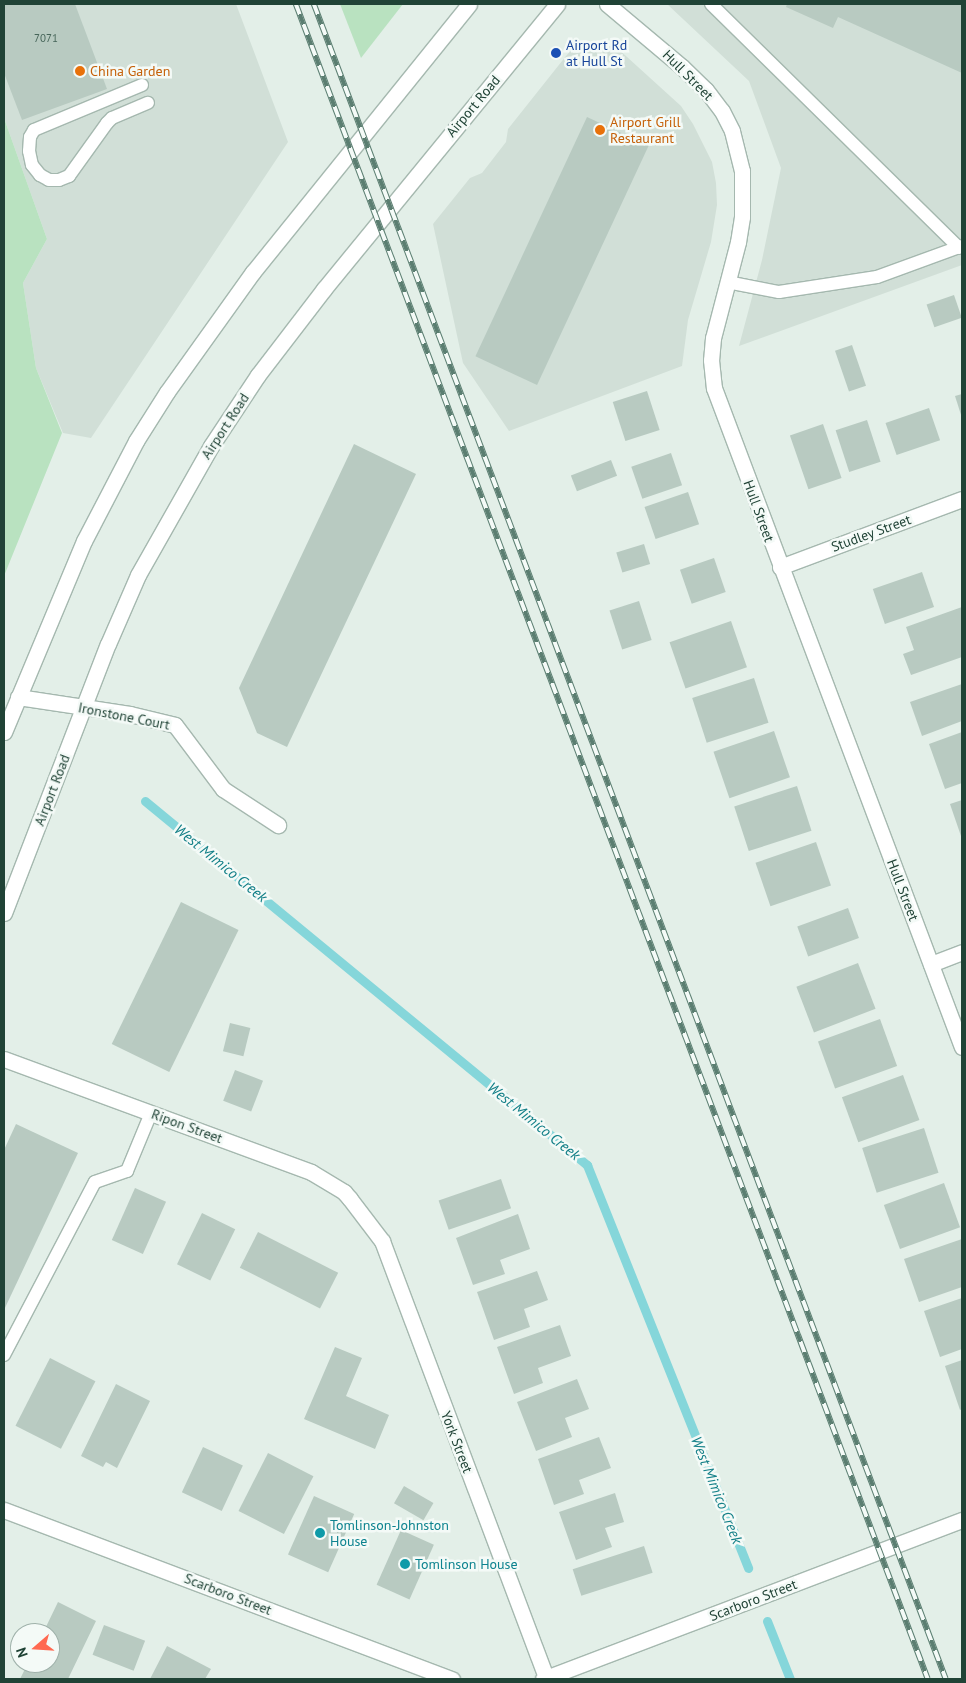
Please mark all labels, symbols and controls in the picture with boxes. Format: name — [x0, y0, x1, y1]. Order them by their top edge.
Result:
house number: 7071 — [34, 31, 58, 45]
place label: Airport Rd at Hull St — [566, 37, 627, 70]
street label: Hull Street — [659, 46, 717, 104]
marker: Airport Rd at Hull St — [550, 47, 562, 59]
place label: China Garden — [90, 63, 170, 79]
marker: China Garden — [74, 65, 86, 77]
street label: Airport Road — [442, 72, 504, 140]
place label: Airport Grill Restaurant — [610, 114, 681, 146]
marker: Airport Grill Restaurant — [594, 124, 606, 136]
street label: Airport Road — [198, 390, 252, 462]
street label: Hull Street — [740, 478, 778, 544]
street label: Studley Street — [829, 511, 913, 555]
street label: Ironstone Court — [77, 699, 171, 733]
street label: Airport Road — [31, 752, 73, 828]
water label: West Mimico Creek — [171, 820, 271, 906]
street label: Hull Street — [884, 857, 922, 923]
water label: West Mimico Creek — [484, 1078, 584, 1164]
street label: Ripon Street — [149, 1105, 225, 1147]
street label: York Street — [437, 1409, 477, 1475]
water label: West Mimico Creek — [687, 1434, 747, 1546]
place label: Tomlinson-Johnston House — [330, 1517, 449, 1550]
marker: Tomlinson-Johnston House — [314, 1527, 326, 1539]
place label: Tomlinson House — [415, 1556, 518, 1572]
marker: Tomlinson House — [399, 1558, 411, 1570]
street label: Scarboro Street — [182, 1570, 274, 1618]
street label: Scarboro Street — [707, 1576, 799, 1624]
north arrow — [10, 1623, 60, 1673]
text: N — [12, 1645, 32, 1660]

